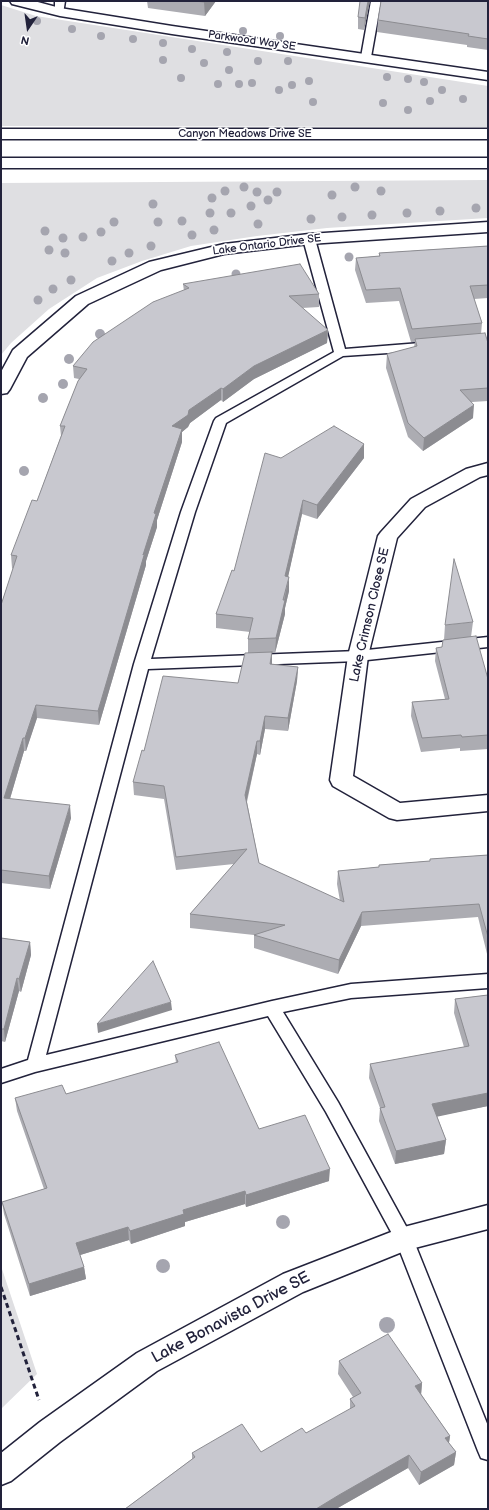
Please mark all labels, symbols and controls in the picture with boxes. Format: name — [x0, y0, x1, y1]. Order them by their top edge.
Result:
north arrow — [8, 8, 48, 48]
street label: Parkwood Way SE — [207, 28, 297, 54]
text: N — [20, 33, 31, 47]
street label: Canyon Meadows Drive SE — [178, 127, 312, 141]
street label: Lake Ontario Drive SE — [212, 232, 322, 258]
street label: Lake Crimson Close SE — [347, 546, 393, 684]
street label: Lake Bonavista Drive SE — [149, 1268, 313, 1368]

